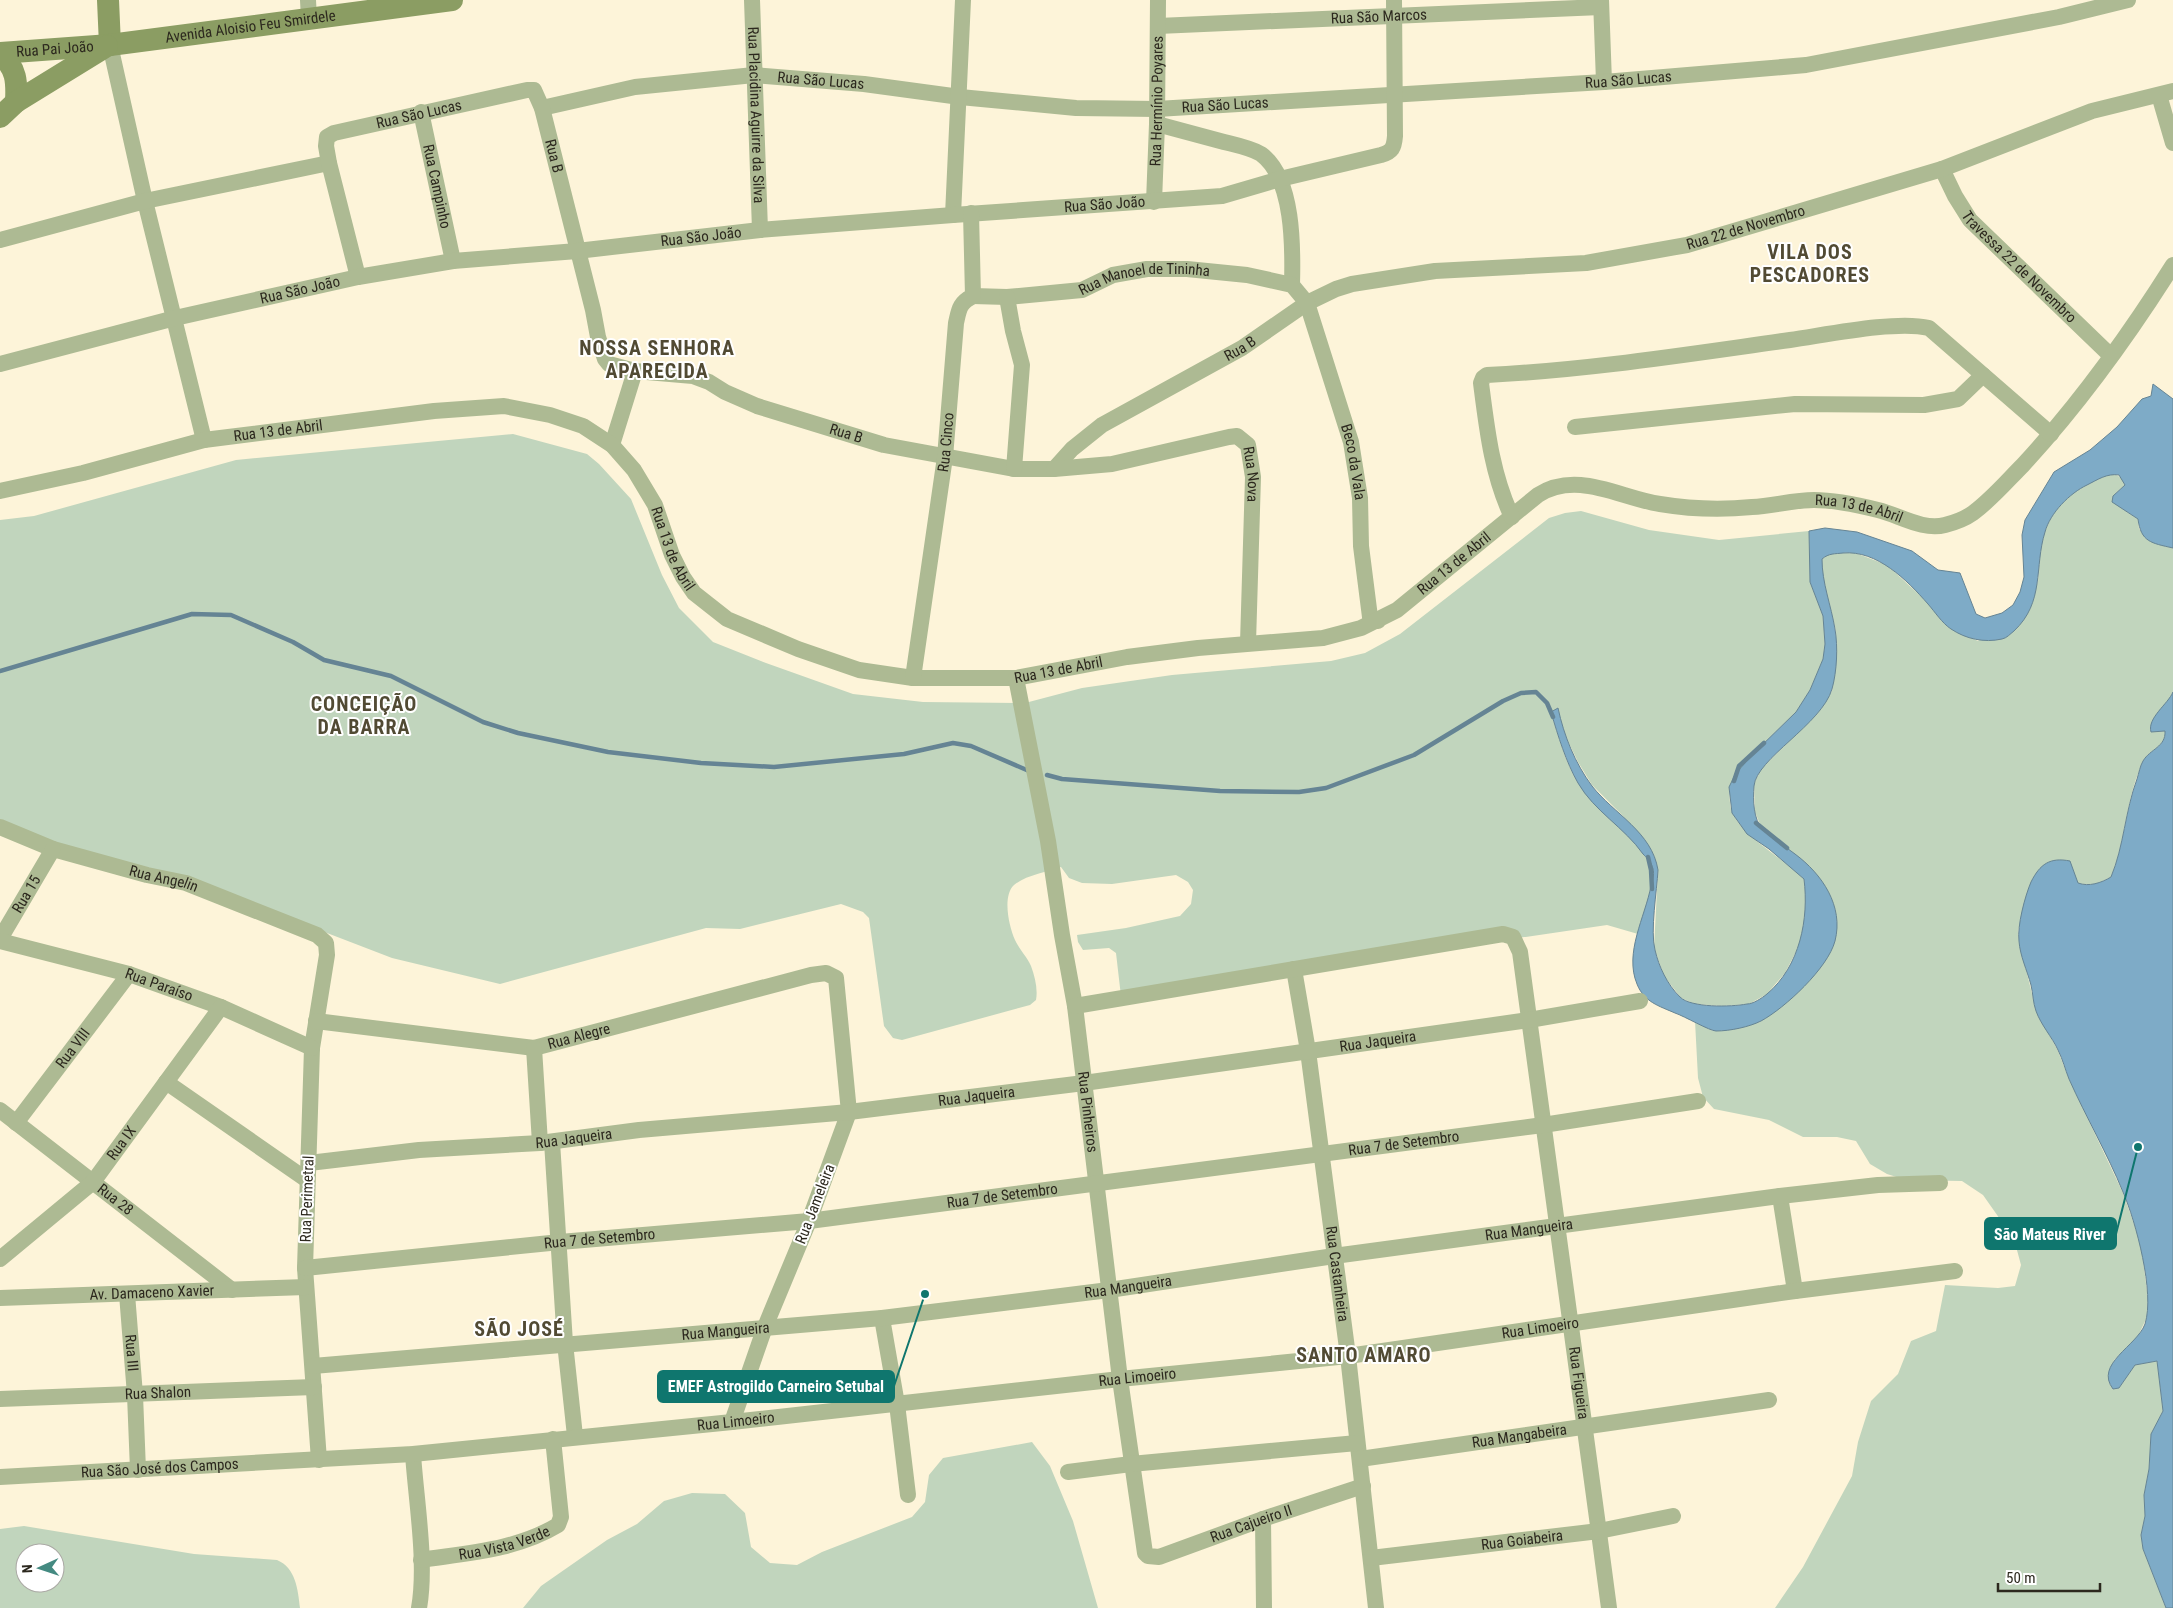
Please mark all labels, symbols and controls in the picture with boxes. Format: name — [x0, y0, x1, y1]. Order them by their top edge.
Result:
street label: Rua São Marcos — [1330, 5, 1427, 28]
street label: Avenida Aloisio Feu Smirdele — [164, 6, 337, 47]
street label: Rua Placidina Aguirre da Silva — [744, 26, 768, 203]
street label: Rua Hermínio Poyares — [1146, 36, 1167, 167]
street label: Rua Pai João — [15, 37, 94, 61]
street label: Rua São Lucas — [1585, 67, 1673, 92]
street label: Rua São Lucas — [777, 68, 865, 93]
street label: Rua São Lucas — [1181, 93, 1269, 116]
street label: Rua São Lucas — [375, 96, 463, 132]
street label: Rua B — [541, 137, 567, 175]
street label: Rua Campinho — [419, 142, 455, 230]
street label: Rua São João — [1063, 192, 1146, 216]
street label: Rua 22 de Novembro — [1684, 201, 1807, 254]
street label: Travessa 22 de Novembro — [1958, 208, 2080, 327]
street label: Rua São João — [660, 223, 742, 250]
district label: VILA DOS PESCADORES — [1750, 240, 1870, 287]
street label: Rua Manoel de Tininha — [1076, 260, 1211, 299]
street label: Rua São João — [258, 272, 342, 308]
street label: Rua B — [1221, 332, 1260, 365]
district label: NOSSA SENHORA APARECIDA — [579, 336, 735, 383]
street label: Rua Cinco — [934, 412, 958, 473]
street label: Rua 13 de Abril — [232, 416, 324, 445]
street label: Rua B — [827, 420, 865, 447]
street label: Beco da Vala — [1337, 422, 1369, 501]
street label: Rua Nova — [1239, 445, 1263, 502]
street label: Rua 13 de Abril — [1815, 491, 1905, 527]
street label: Rua 13 de Abril — [647, 504, 699, 594]
street label: Rua 13 de Abril — [1414, 528, 1495, 599]
street label: Rua 13 de Abril — [1013, 653, 1104, 687]
district label: CONCEIÇÃO DA BARRA — [311, 692, 417, 739]
street label: Rua Angelin — [127, 861, 201, 896]
street label: Rua 15 — [8, 872, 44, 916]
street label: Rua Paraíso — [123, 964, 195, 1005]
street label: Rua Alegre — [546, 1019, 612, 1053]
street label: Rua VIII — [52, 1025, 94, 1072]
street label: Rua Jaqueira — [1338, 1027, 1417, 1056]
street label: Rua Pinheiros — [1074, 1070, 1102, 1154]
street label: Rua Jaqueira — [937, 1083, 1016, 1110]
street label: Rua IX — [103, 1122, 140, 1164]
street label: Rua Jaqueira — [535, 1125, 613, 1152]
street label: Rua 7 de Setembro — [1347, 1127, 1460, 1159]
street label: Rua Perimetral — [296, 1155, 318, 1243]
street label: Rua Jameleira — [792, 1162, 838, 1246]
street label: Rua 28 — [94, 1180, 137, 1219]
street label: Rua 7 de Setembro — [946, 1180, 1059, 1212]
street label: Rua Mangueira — [1484, 1215, 1574, 1245]
callout: São Mateus River — [1985, 1218, 2116, 1249]
street label: Rua 7 de Setembro — [543, 1225, 656, 1253]
street label: Rua Castanheira — [1322, 1225, 1352, 1323]
text: São Mateus River — [1994, 1225, 2106, 1244]
street label: Rua Mangueira — [1083, 1272, 1173, 1302]
street label: Av. Damaceno Xavier — [89, 1281, 215, 1304]
street label: Rua Limoeiro — [1500, 1314, 1580, 1343]
district label: SÃO JOSÉ — [474, 1317, 564, 1341]
street label: Rua Mangueira — [681, 1319, 770, 1344]
street label: Rua III — [121, 1334, 142, 1372]
district label: SANTO AMARO — [1296, 1343, 1432, 1367]
street label: Rua Figueira — [1565, 1346, 1593, 1420]
street label: Rua Limoeiro — [1098, 1364, 1177, 1390]
callout: EMEF Astrogildo Carneiro Setubal — [658, 1371, 894, 1402]
text: EMEF Astrogildo Carneiro Setubal — [668, 1377, 884, 1396]
street label: Rua Shalon — [124, 1383, 191, 1403]
street label: Rua Limoeiro — [696, 1408, 775, 1434]
street label: Rua Mangabeira — [1471, 1420, 1568, 1452]
street label: Rua São José dos Campos — [80, 1455, 239, 1481]
street label: Rua Cajueiro II — [1208, 1501, 1294, 1547]
street label: Rua Vista Verde — [457, 1522, 553, 1564]
street label: Rua Goiabeira — [1480, 1526, 1564, 1554]
north arrow — [15, 1543, 65, 1593]
scale bar — [1998, 1560, 2100, 1592]
text: N — [19, 1564, 35, 1573]
text: 50 m — [2006, 1569, 2036, 1587]

